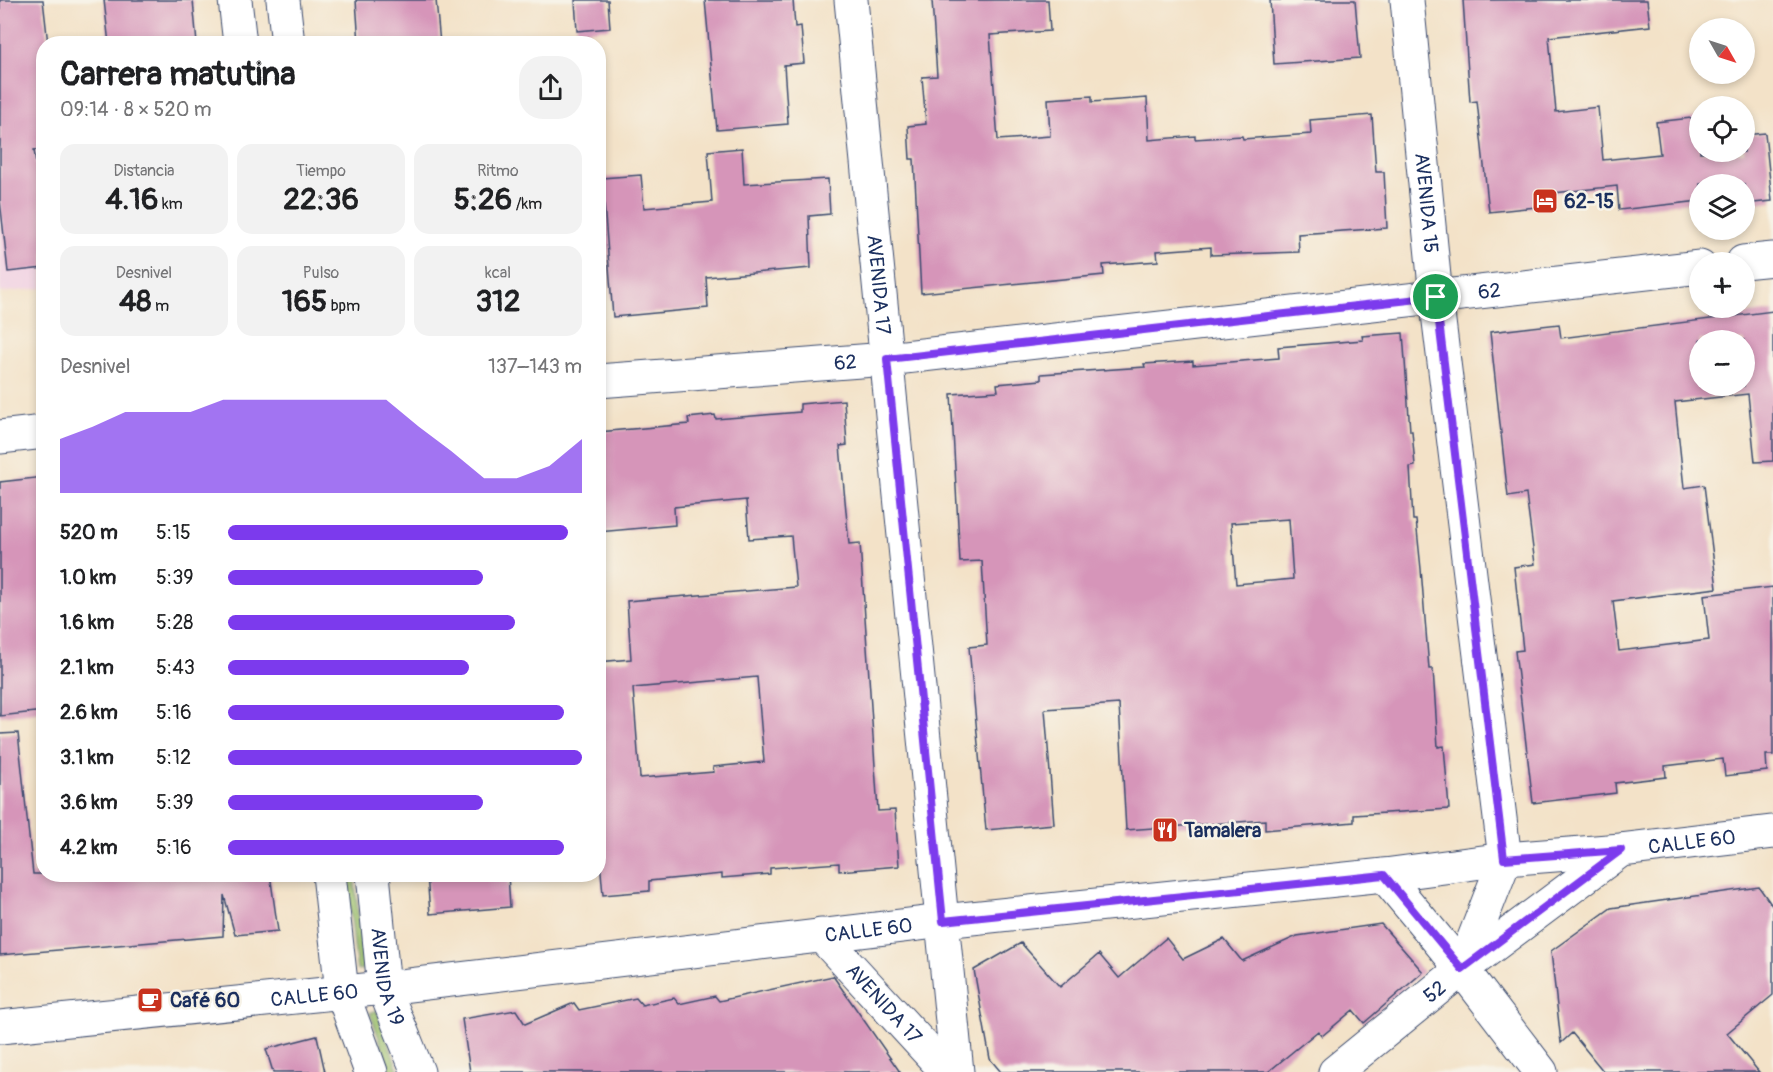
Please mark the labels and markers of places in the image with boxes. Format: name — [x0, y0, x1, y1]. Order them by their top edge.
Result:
hotel icon: 62-15 — [1530, 186, 1560, 216]
place label: 62-15 — [1564, 189, 1614, 214]
pin — [1410, 271, 1461, 322]
restaurant icon: Tamalera — [1150, 815, 1180, 845]
place label: Tamalera — [1183, 818, 1261, 843]
cafe icon: Café 60 — [135, 985, 165, 1015]
place label: Café 60 — [170, 988, 240, 1013]

